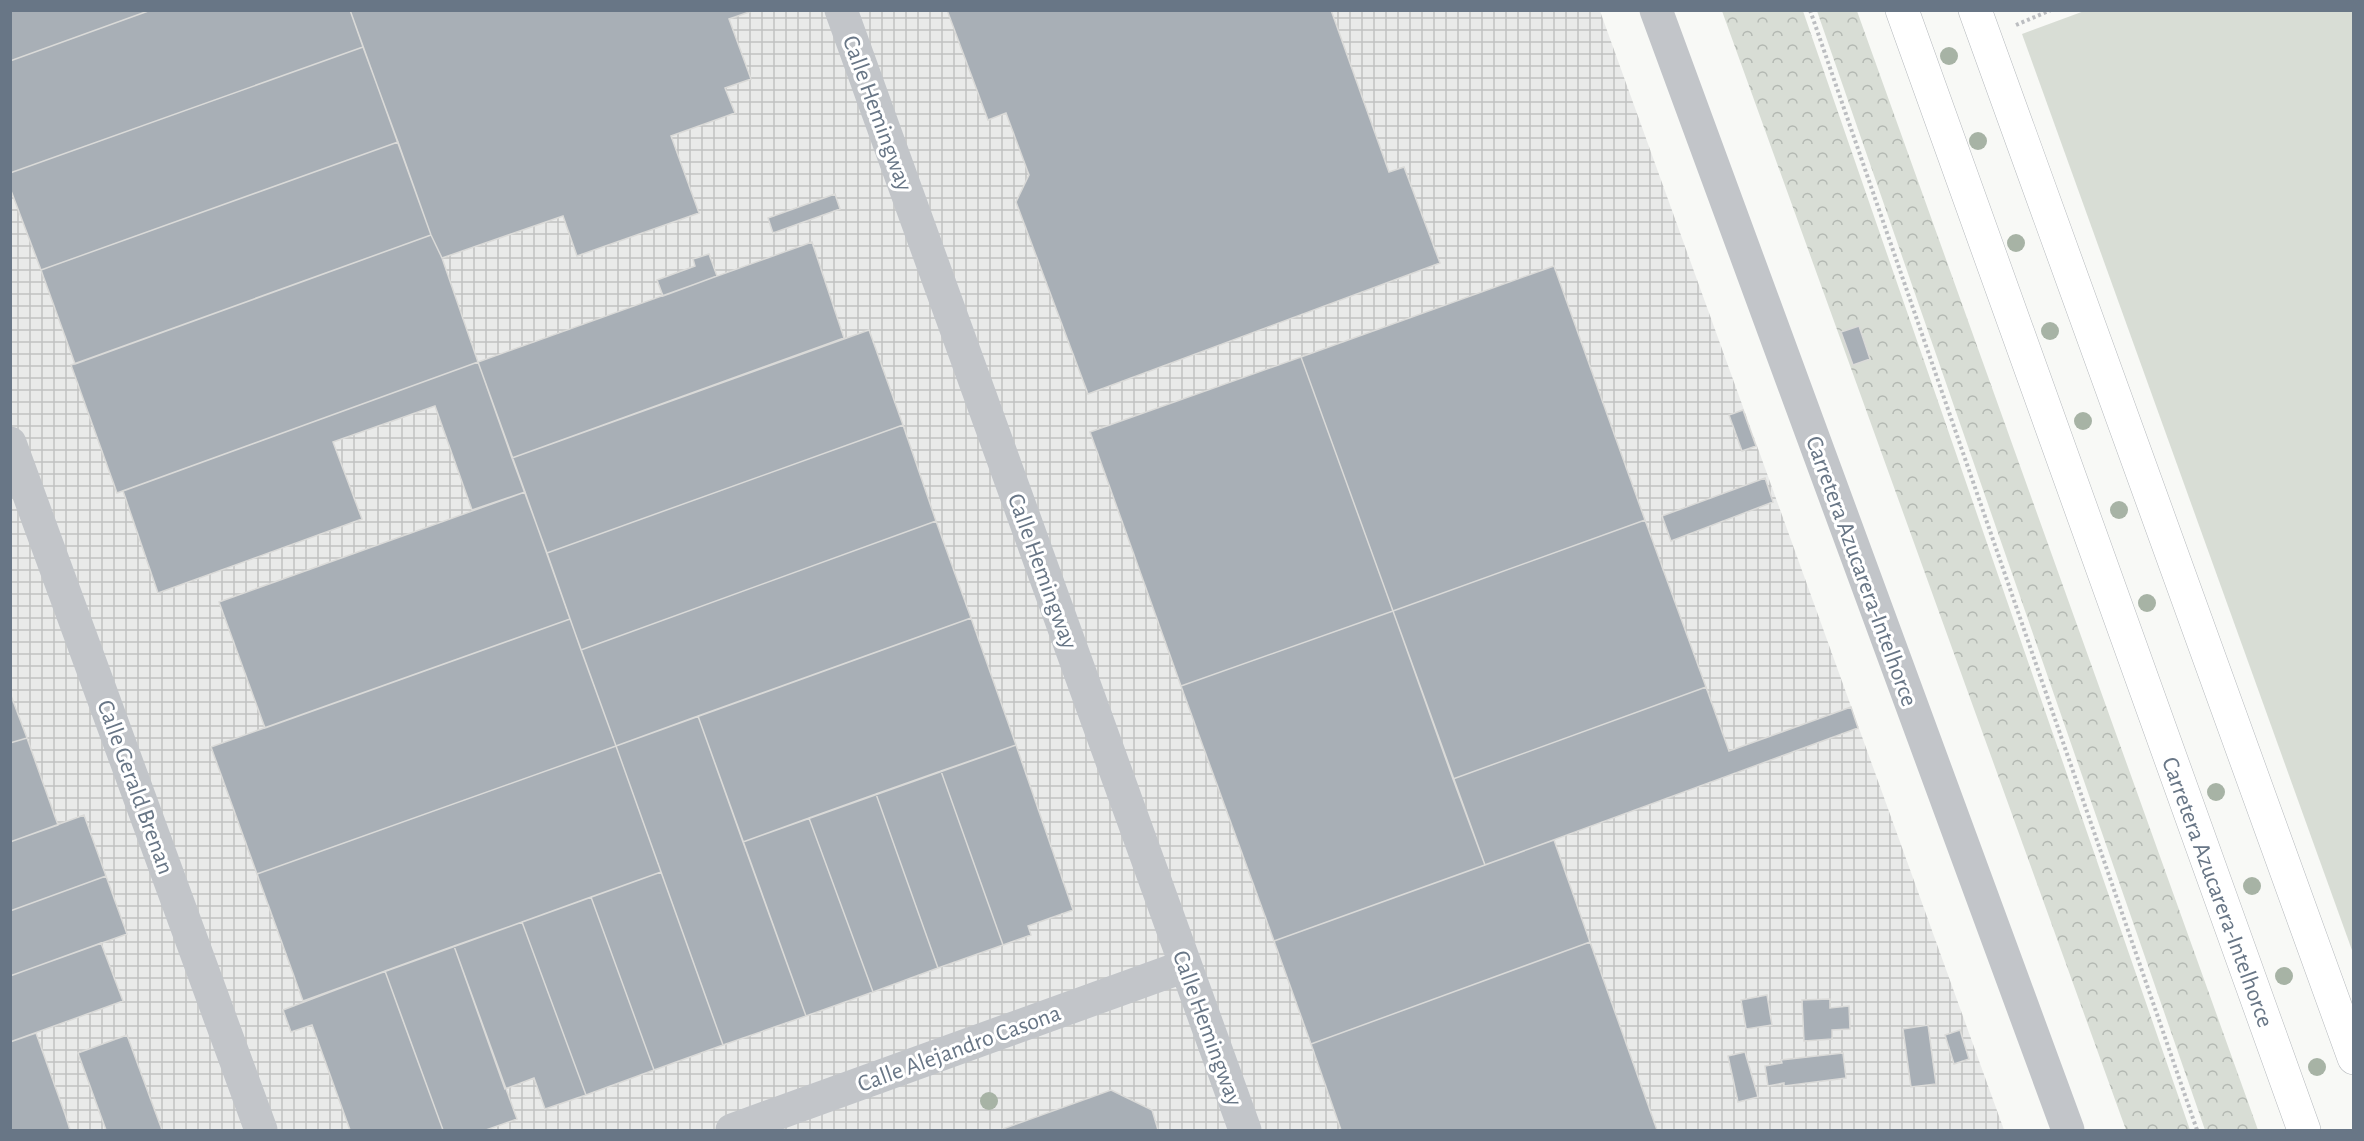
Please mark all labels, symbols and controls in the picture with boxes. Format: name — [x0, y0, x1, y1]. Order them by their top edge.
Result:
street label: Calle Hemingway — [838, 32, 916, 194]
street label: Carretera Azucarera-Intelhorce — [1801, 433, 1921, 710]
street label: Calle Hemingway — [1003, 490, 1081, 652]
street label: Calle Gerald Brenan — [92, 697, 178, 878]
street label: Carretera Azucarera-Intelhorce — [2157, 754, 2277, 1031]
street label: Calle Hemingway — [1168, 947, 1246, 1109]
street label: Calle Alejandro Casona — [855, 1001, 1064, 1097]

